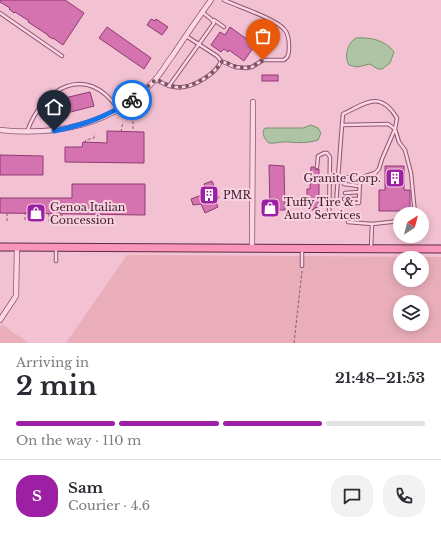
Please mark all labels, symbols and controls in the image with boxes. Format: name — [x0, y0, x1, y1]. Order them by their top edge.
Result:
pin — [246, 19, 280, 60]
icon: bag — [252, 25, 274, 47]
courier — [112, 80, 152, 120]
icon: bike — [121, 89, 143, 111]
pin — [37, 90, 71, 131]
icon: home — [43, 96, 65, 118]
building icon: Granite Corp. — [384, 167, 406, 189]
place label: Granite Corp. — [303, 171, 381, 185]
building icon: PMR — [198, 184, 220, 206]
place label: PMR — [223, 188, 252, 202]
place label: Tuffy Tire & Auto Services — [283, 195, 361, 222]
shop icon: Tuffy Tire & Auto Services — [259, 197, 281, 219]
place label: Genoa Italian Concession — [50, 200, 126, 227]
shop icon: Genoa Italian Concession — [25, 202, 47, 224]
north arrow — [393, 207, 429, 243]
map controls — [393, 207, 429, 331]
button: locate — [393, 251, 429, 287]
button: layers — [393, 295, 429, 331]
text: Arriving in — [16, 354, 89, 371]
text: 21:48–21:53 — [335, 368, 425, 387]
text: 2 min — [16, 370, 97, 402]
text: On the way · 110 m — [16, 432, 141, 449]
button: chat — [331, 475, 373, 517]
button: phone — [383, 475, 425, 517]
text: Sam — [68, 478, 103, 497]
text: S — [32, 486, 42, 505]
text: Courier · 4.6 — [68, 497, 150, 514]

